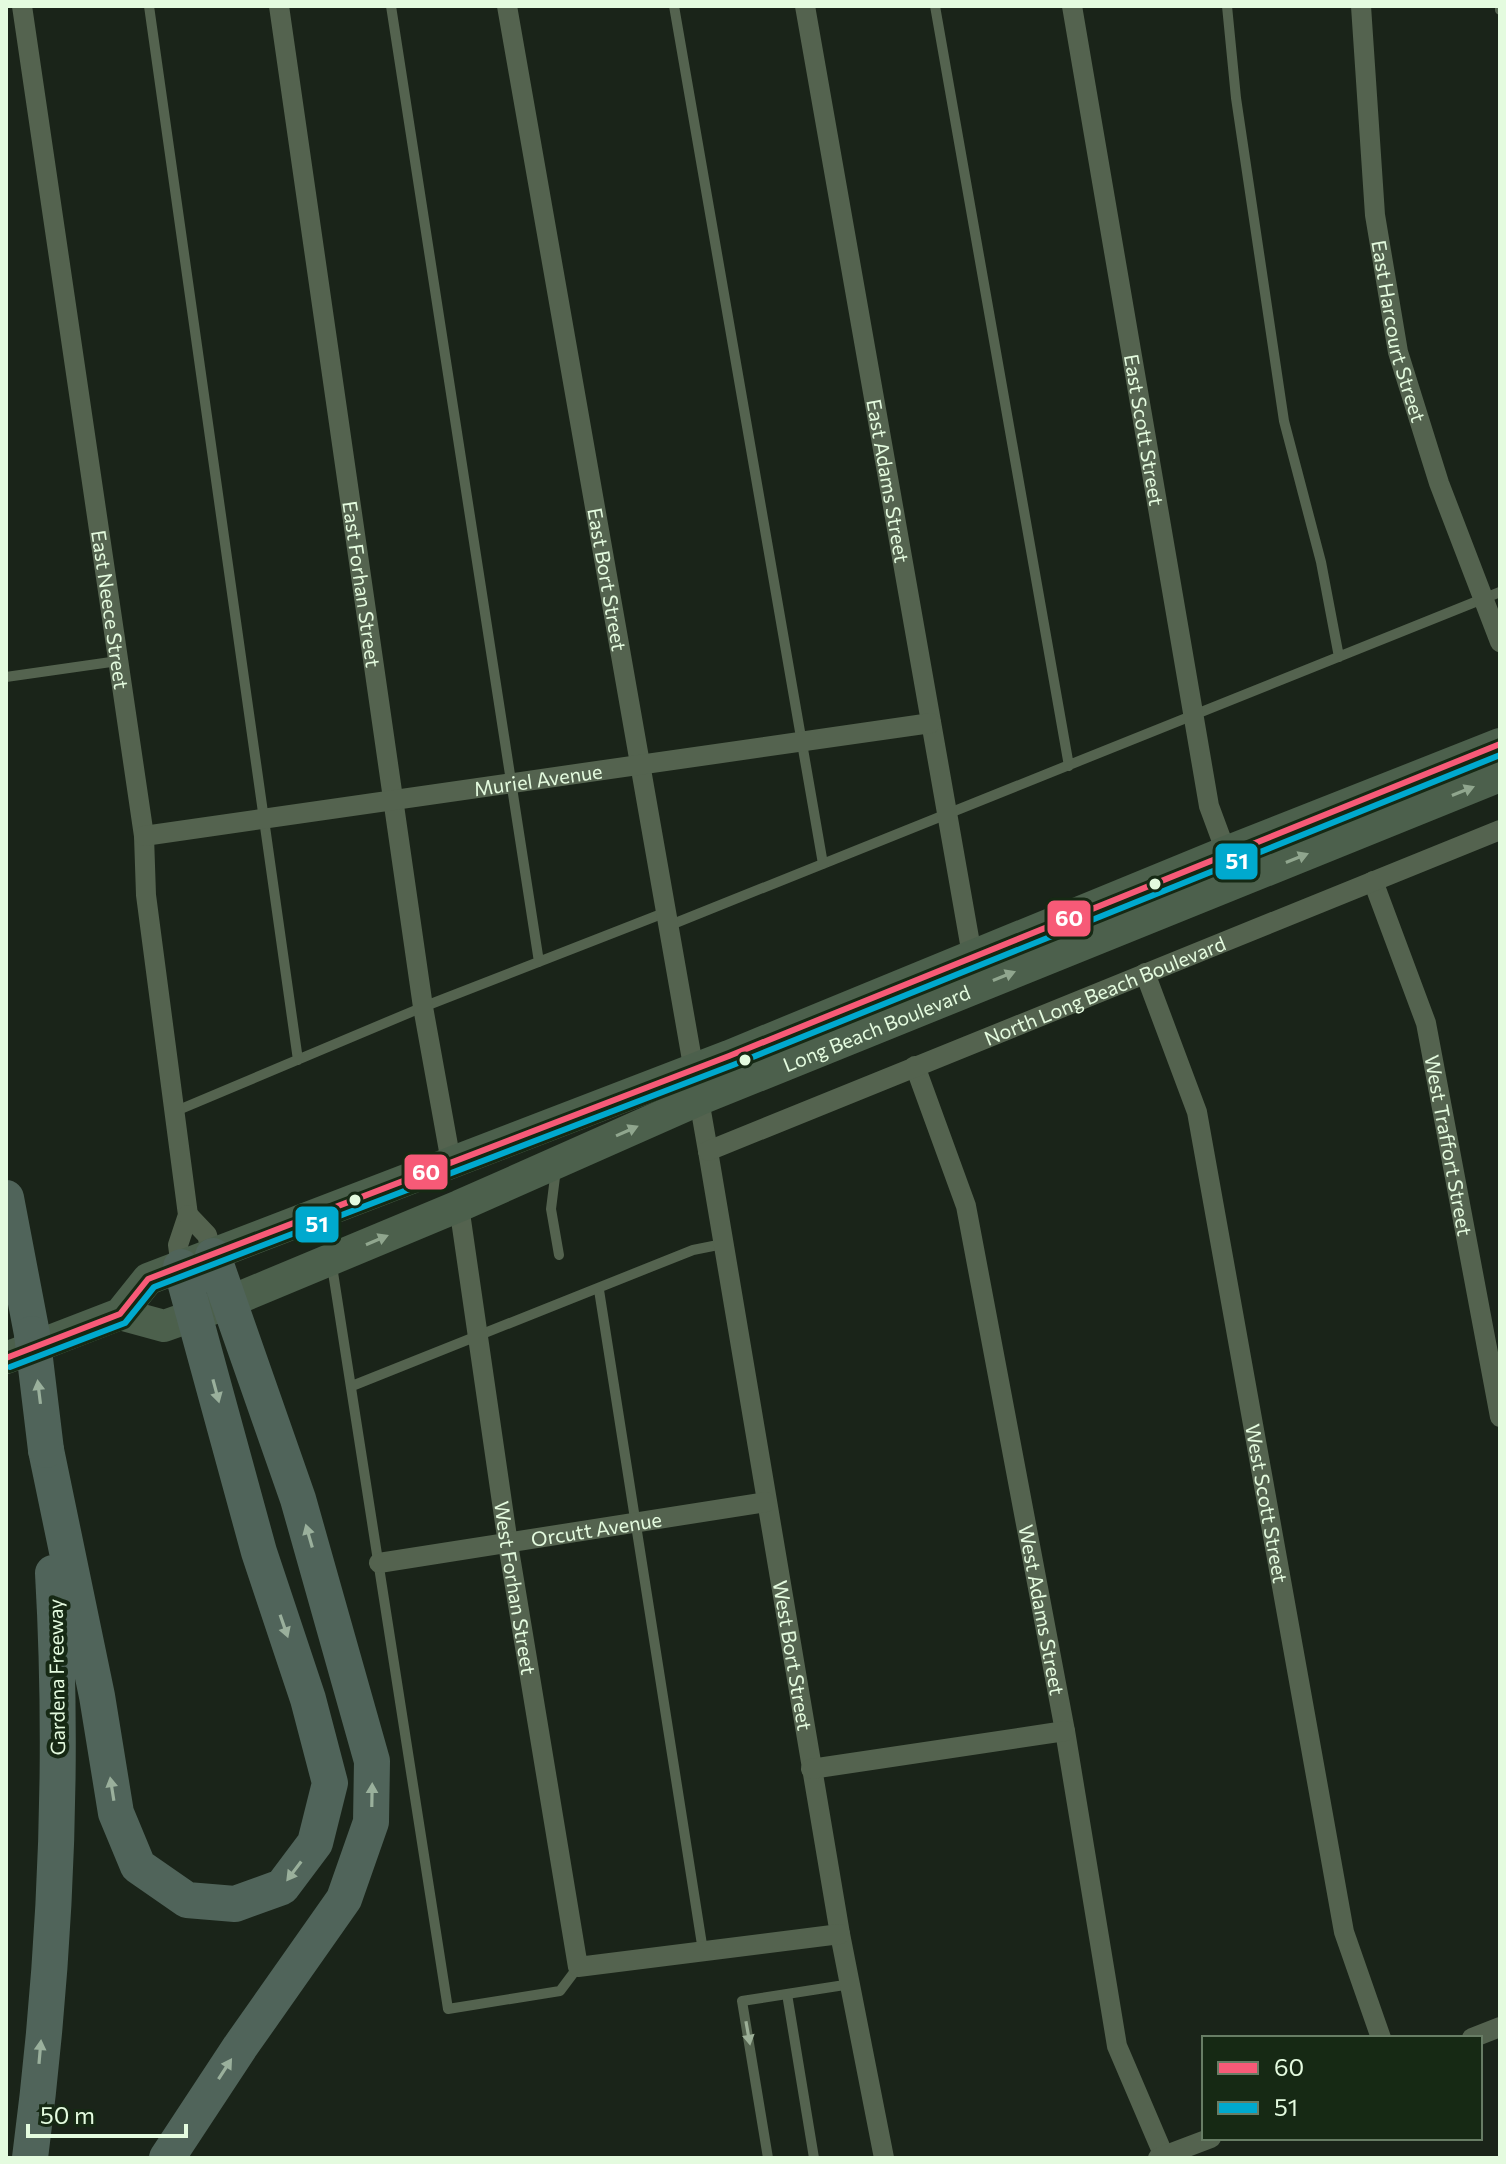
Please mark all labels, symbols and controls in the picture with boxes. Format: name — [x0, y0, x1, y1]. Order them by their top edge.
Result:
street label: East Harcourt Street — [1367, 238, 1431, 425]
street label: East Scott Street — [1120, 352, 1169, 508]
street label: East Adams Street — [862, 397, 915, 564]
street label: East Forhan Street — [338, 499, 386, 669]
street label: East Bort Street — [583, 506, 632, 653]
street label: East Neece Street — [87, 528, 134, 691]
street label: Muriel Avenue — [472, 758, 604, 801]
one-way arrow — [1451, 784, 1475, 797]
line badge: 51 — [1214, 842, 1259, 881]
text: 51 — [1226, 847, 1248, 874]
one-way arrow — [1285, 851, 1309, 864]
unlabelled marker — [1147, 876, 1163, 892]
line badge: 60 — [1046, 899, 1092, 938]
text: 60 — [1055, 904, 1083, 931]
street label: North Long Beach Boulevard — [980, 931, 1229, 1050]
one-way arrow — [992, 969, 1016, 982]
street label: Long Beach Boulevard — [779, 979, 974, 1076]
unlabelled marker — [737, 1052, 753, 1068]
street label: West Traffort Street — [1420, 1053, 1478, 1238]
one-way arrow — [615, 1124, 639, 1138]
line badge: 60 — [403, 1153, 449, 1191]
text: 60 — [412, 1158, 440, 1185]
unlabelled marker — [347, 1192, 363, 1208]
line badge: 51 — [294, 1205, 340, 1244]
text: 51 — [306, 1210, 328, 1237]
one-way arrow — [366, 1234, 389, 1247]
one-way arrow — [210, 1378, 222, 1403]
one-way arrow — [33, 1379, 46, 1404]
street label: West Scott Street — [1241, 1422, 1293, 1585]
street label: West Forhan Street — [490, 1499, 541, 1676]
street label: Orcutt Avenue — [529, 1507, 663, 1551]
one-way arrow — [302, 1523, 314, 1548]
street label: West Adams Street — [1014, 1523, 1070, 1697]
street label: West Bort Street — [769, 1578, 818, 1732]
street label: Gardena Freeway — [43, 1598, 69, 1756]
one-way arrow — [278, 1614, 290, 1638]
one-way arrow — [106, 1776, 118, 1801]
one-way arrow — [365, 1782, 378, 1807]
one-way arrow — [287, 1860, 303, 1881]
one-way arrow — [742, 2021, 754, 2046]
legend — [1202, 2036, 1482, 2140]
one-way arrow — [34, 2040, 47, 2065]
text: 60 — [1274, 2052, 1304, 2081]
one-way arrow — [217, 2058, 232, 2080]
scale bar — [28, 2088, 186, 2138]
text: 51 — [1274, 2092, 1298, 2121]
text: 50 m — [40, 2100, 95, 2129]

